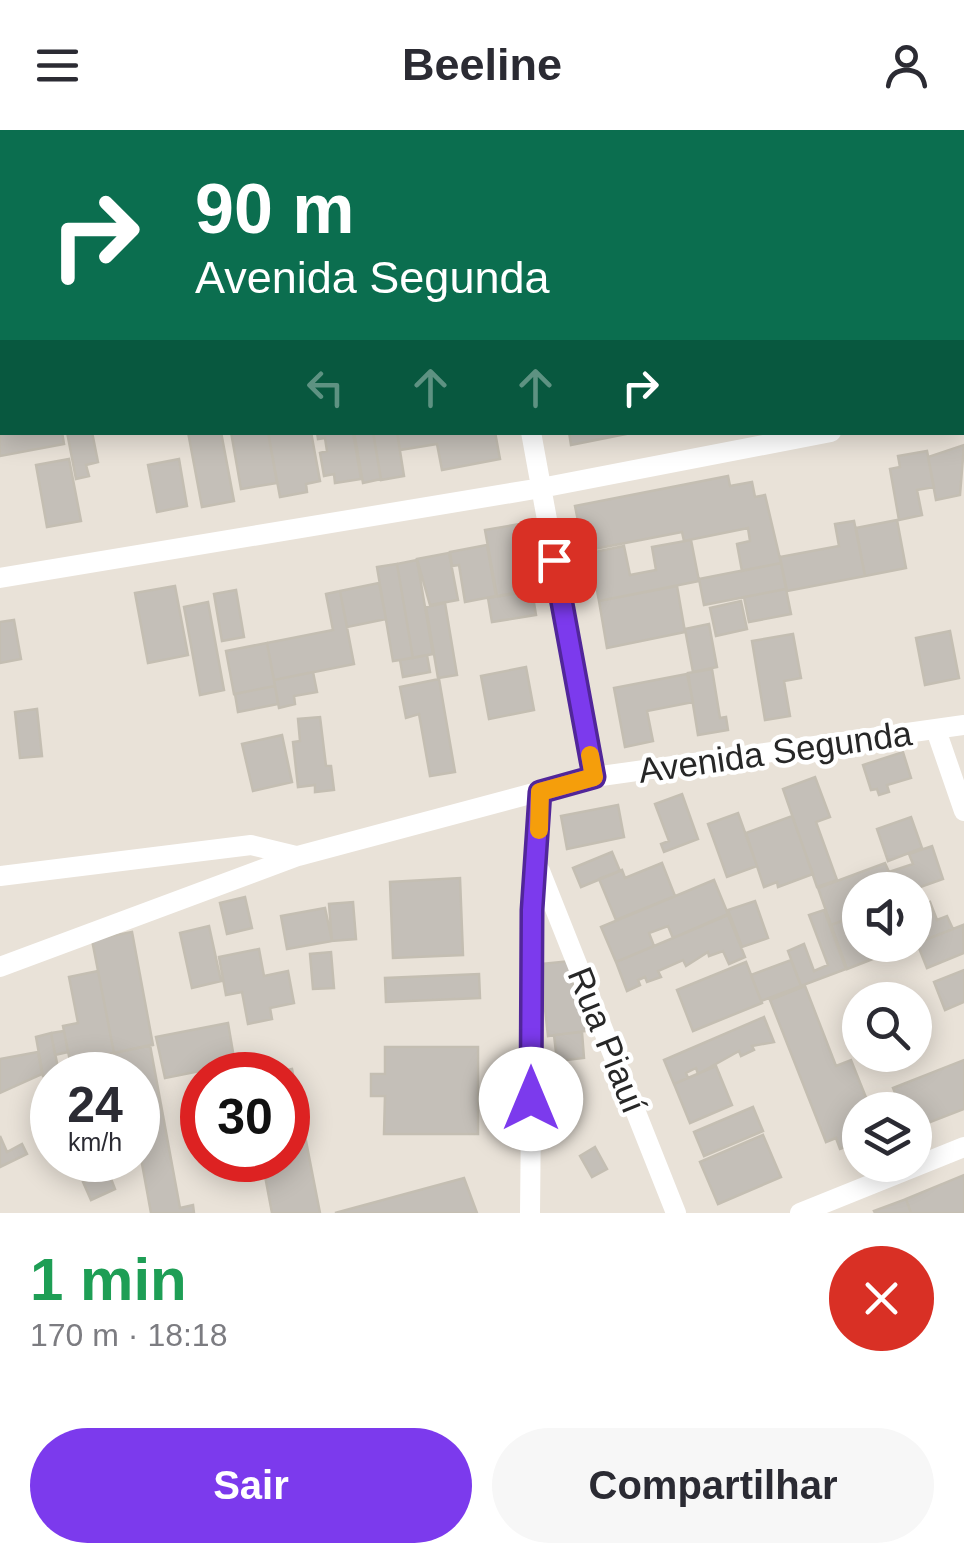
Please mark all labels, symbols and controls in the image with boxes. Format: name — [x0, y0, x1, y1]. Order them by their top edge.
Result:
icon: menu — [30, 38, 85, 93]
icon: person — [879, 38, 934, 93]
text: Beeline — [402, 39, 562, 90]
icon: right — [30, 170, 160, 300]
text: 90 m — [195, 170, 355, 248]
text: Avenida Segunda — [195, 252, 550, 303]
icon: left — [298, 360, 353, 415]
icon: ahead — [403, 360, 458, 415]
icon: ahead — [508, 360, 563, 415]
icon: right — [613, 360, 668, 415]
pin — [512, 518, 597, 603]
icon: arrive — [527, 533, 582, 588]
street label: Avenida Segunda — [636, 713, 915, 790]
map controls — [842, 872, 932, 1182]
button: sound — [842, 872, 932, 962]
street label: Rua Piauí — [561, 961, 654, 1119]
button: search — [842, 982, 932, 1072]
position arrow — [479, 1047, 583, 1151]
speed limit sign: 30 — [180, 1052, 310, 1182]
text: 24 — [67, 1077, 123, 1133]
button: layers — [842, 1092, 932, 1182]
text: km/h — [68, 1128, 122, 1156]
text: 1 min — [30, 1246, 187, 1313]
button: close — [829, 1246, 934, 1351]
text: 170 m · 18:18 — [30, 1317, 227, 1353]
button: Sair — [30, 1428, 472, 1543]
button: Compartilhar — [492, 1428, 934, 1543]

